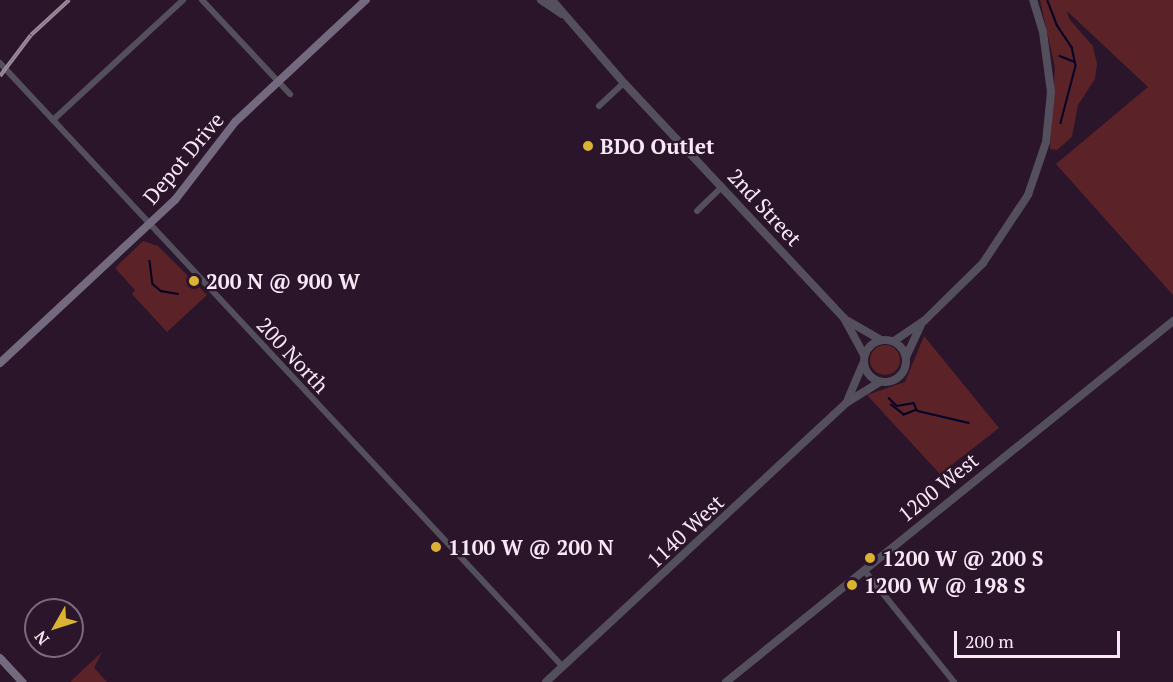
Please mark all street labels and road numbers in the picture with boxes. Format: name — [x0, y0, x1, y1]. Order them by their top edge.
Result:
street label: Depot Drive — [137, 107, 229, 209]
street label: 2nd Street — [723, 163, 807, 251]
street label: 200 North — [252, 312, 334, 398]
street label: 1200 West — [893, 447, 983, 527]
street label: 1140 West — [641, 489, 729, 573]

